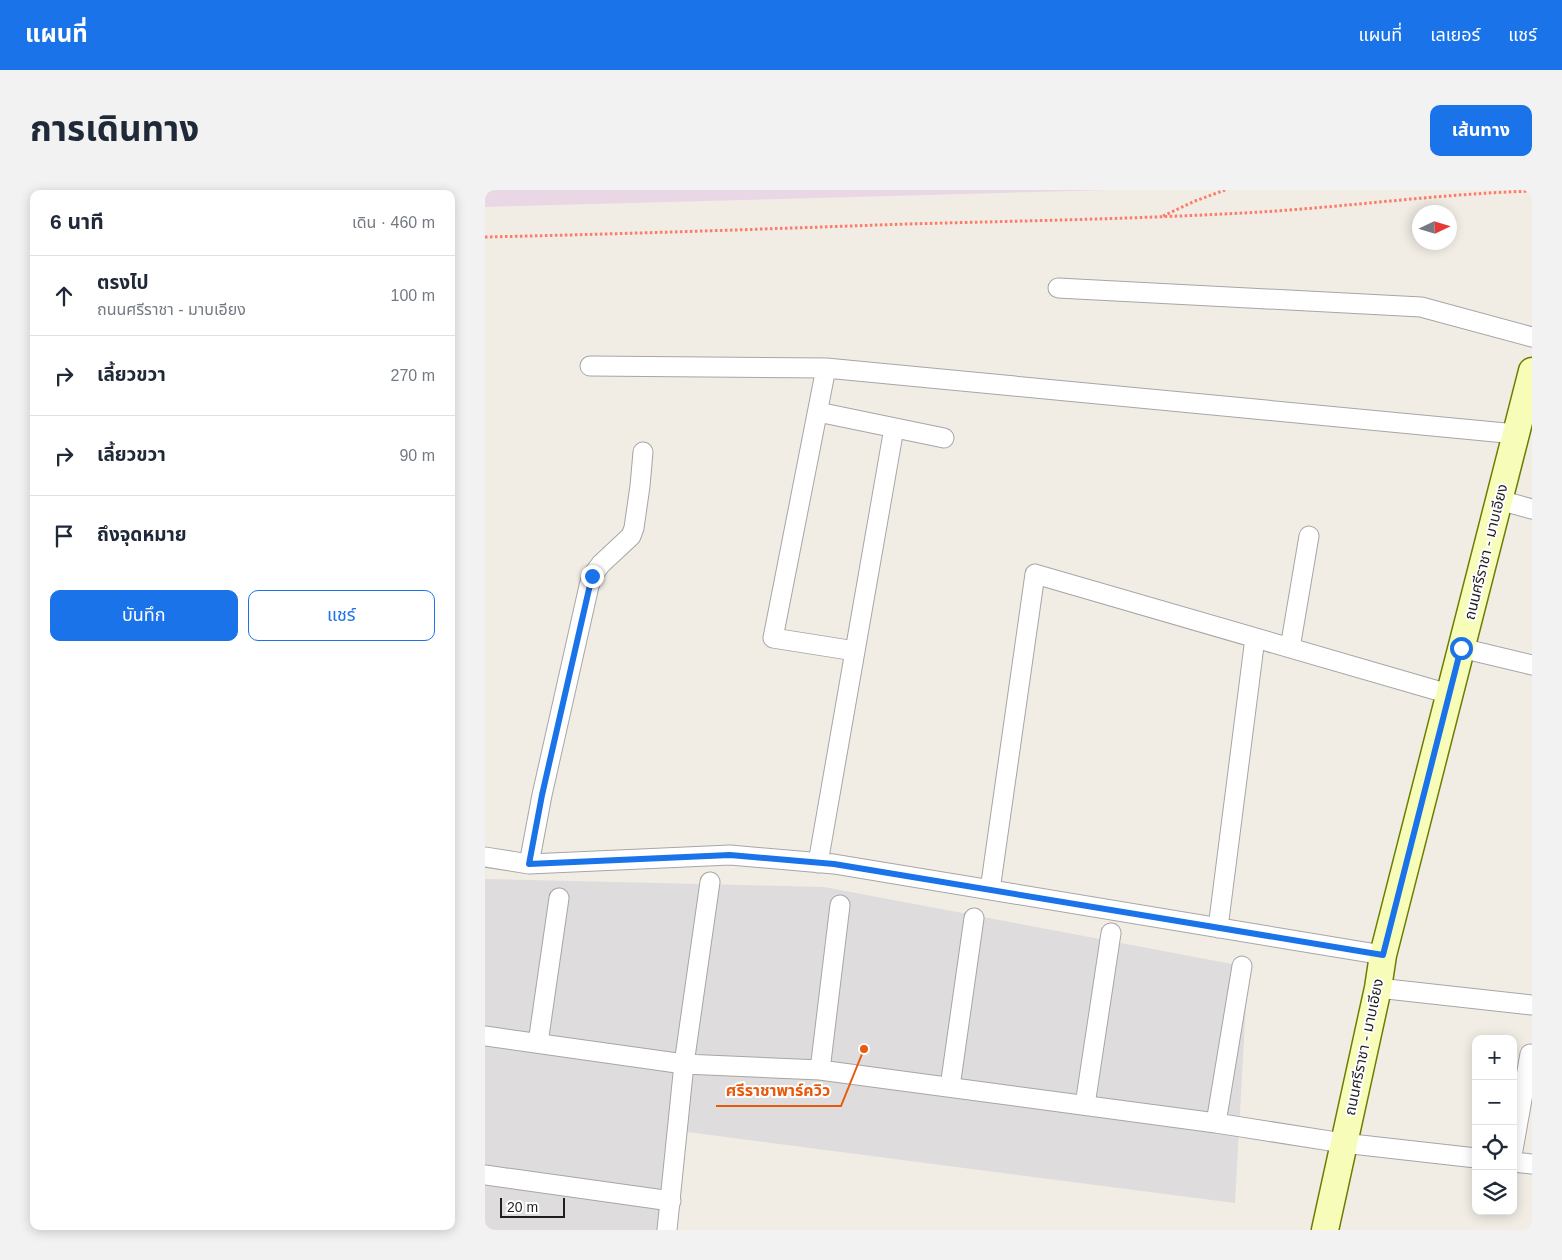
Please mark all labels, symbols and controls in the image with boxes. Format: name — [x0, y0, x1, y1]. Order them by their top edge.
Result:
text: แผนที่ — [25, 20, 88, 47]
text: แผนที่ — [1358, 25, 1402, 45]
text: เลเยอร์ — [1430, 25, 1480, 45]
text: แชร์ — [1508, 25, 1537, 45]
button: เส้นทาง — [1430, 105, 1532, 156]
text: การเดินทาง — [30, 109, 199, 148]
north arrow — [1412, 205, 1457, 250]
text: 6 นาที — [50, 210, 104, 233]
text: เดิน · 460 m — [352, 214, 435, 231]
text: ตรงไป — [97, 272, 149, 293]
icon: ahead — [50, 282, 78, 310]
text: 100 m — [391, 287, 435, 304]
text: ถนนศรีราชา - มาบเอียง — [97, 301, 246, 318]
icon: right — [50, 362, 78, 390]
text: เลี้ยวขวา — [97, 364, 166, 385]
text: 270 m — [391, 367, 435, 384]
icon: right — [50, 442, 78, 470]
text: เลี้ยวขวา — [97, 444, 166, 465]
text: 90 m — [399, 447, 435, 464]
street label: ถนนศรีราชา - มาบเอียง — [1460, 482, 1511, 622]
icon: arrive — [50, 522, 78, 550]
text: ถึงจุดหมาย — [97, 524, 187, 545]
route end — [581, 565, 604, 588]
button: บันทึก — [50, 590, 238, 641]
button: แชร์ — [248, 590, 435, 641]
route start — [1450, 637, 1473, 660]
street label: ถนนศรีราชา - มาบเอียง — [1341, 977, 1386, 1117]
map controls — [1472, 1035, 1517, 1215]
button: + — [1472, 1035, 1517, 1080]
callout: ศรีราชาพาร์ควิว — [716, 1075, 841, 1106]
button: − — [1472, 1080, 1517, 1125]
text: ศรีราชาพาร์ควิว — [726, 1082, 830, 1099]
button: locate — [1472, 1125, 1517, 1170]
button: layers — [1472, 1170, 1517, 1215]
scale bar — [500, 1195, 565, 1218]
text: 20 m — [507, 1199, 538, 1215]

